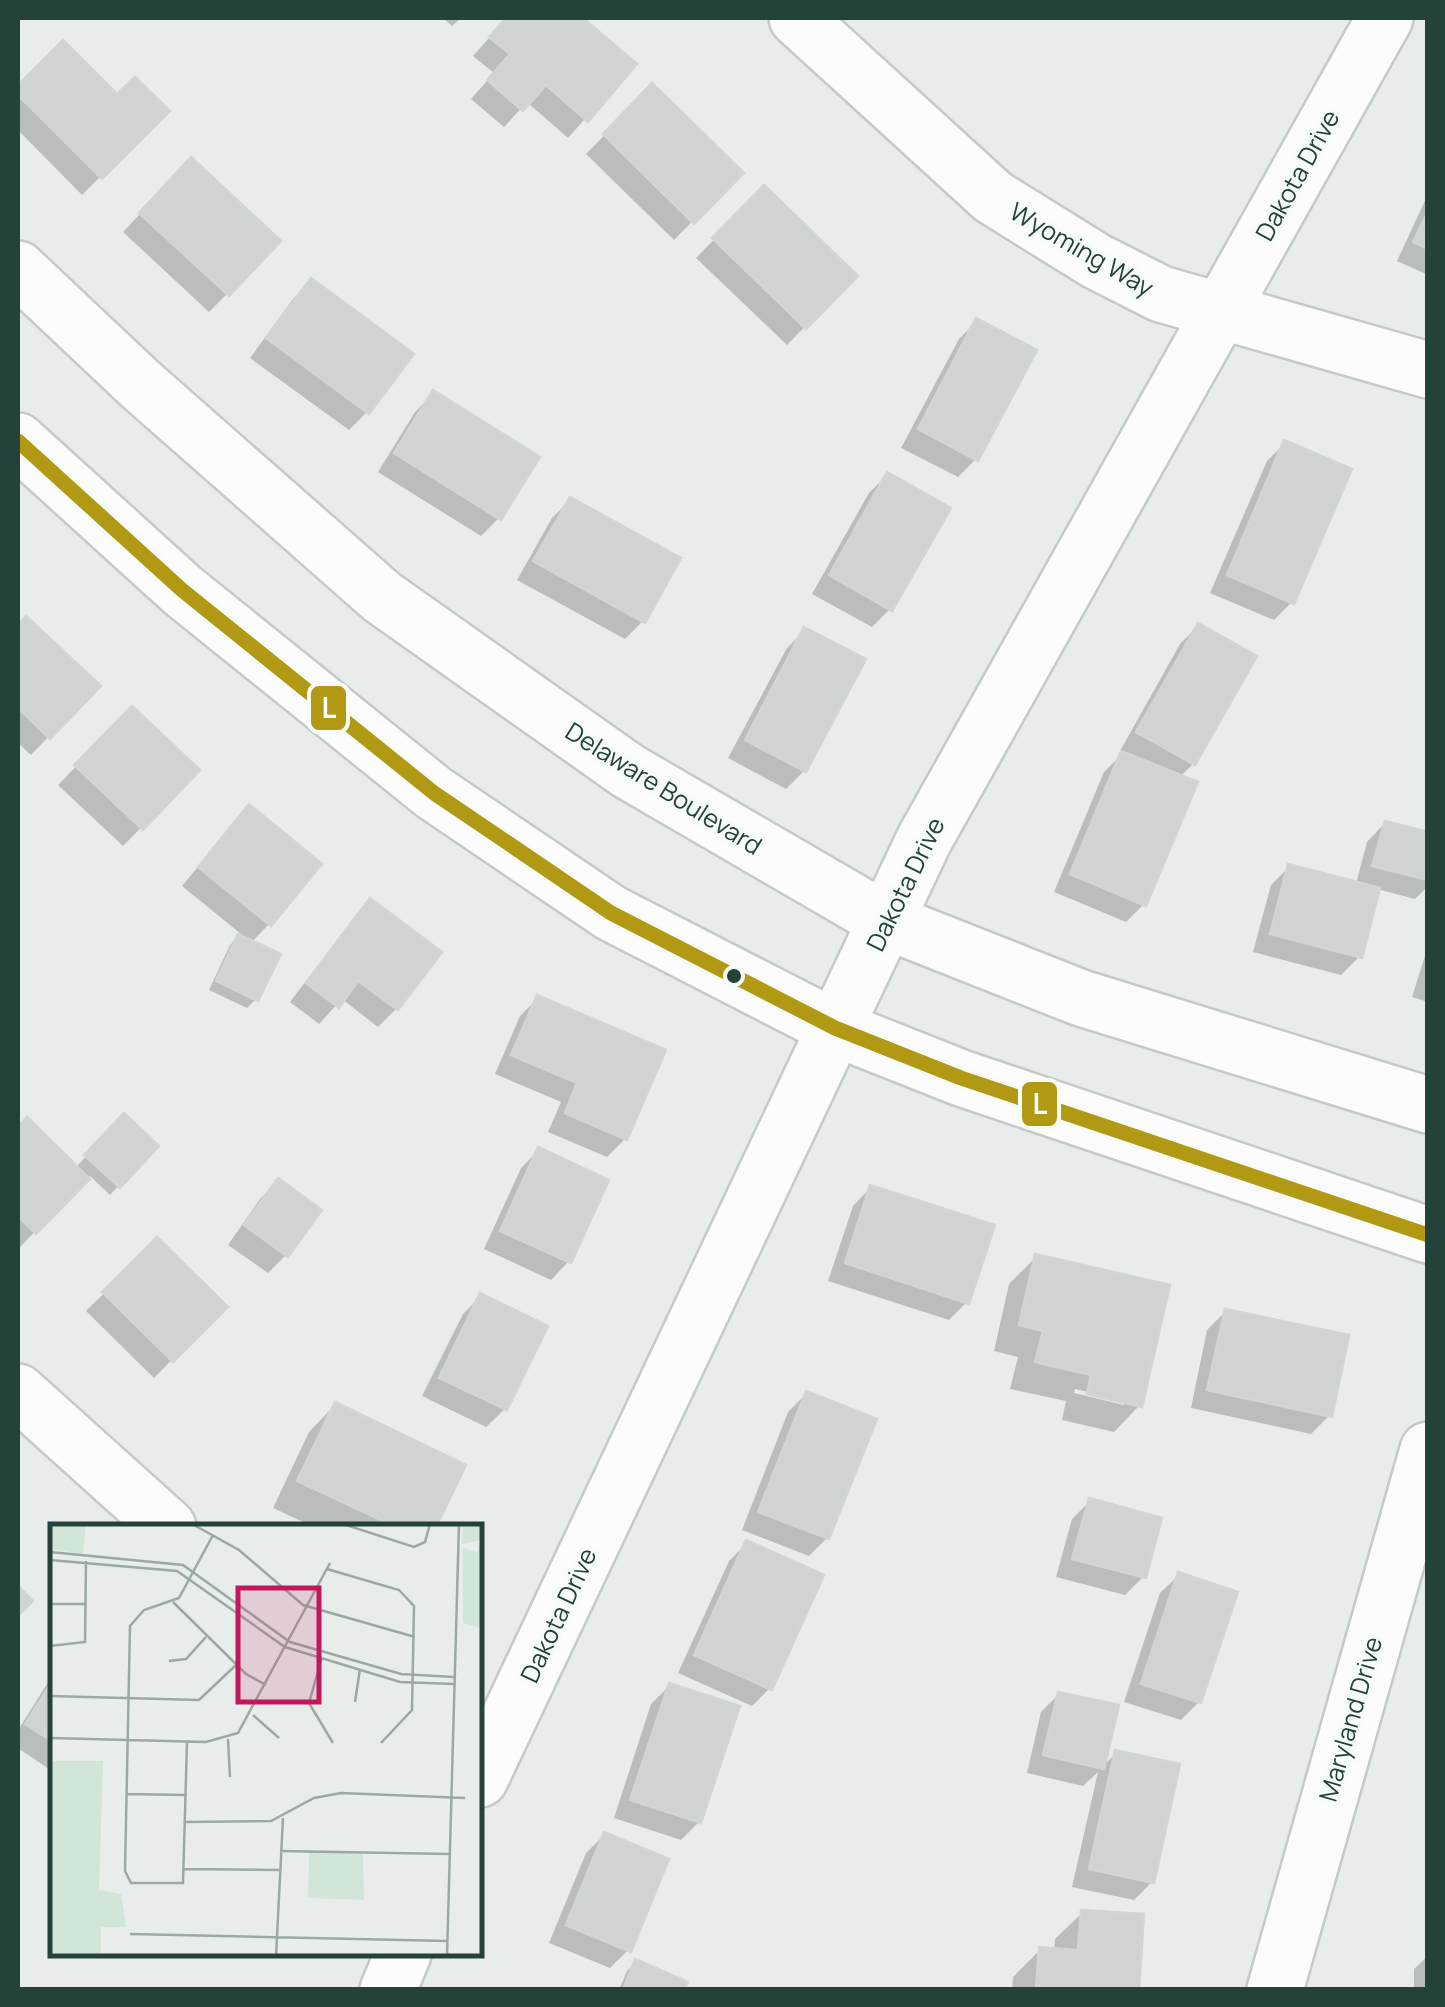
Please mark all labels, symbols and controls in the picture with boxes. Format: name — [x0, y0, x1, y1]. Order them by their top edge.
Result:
street label: Dakota Drive — [1247, 103, 1347, 247]
street label: Wyoming Way — [1003, 194, 1161, 304]
line badge: L — [309, 684, 348, 732]
text: L — [322, 688, 337, 726]
street label: Delaware Boulevard — [559, 713, 769, 863]
street label: Dakota Drive — [857, 811, 953, 957]
unlabelled marker — [724, 966, 744, 986]
line badge: L — [1020, 1080, 1059, 1128]
text: L — [1033, 1084, 1048, 1122]
inset map — [50, 1524, 482, 1957]
street label: Dakota Drive — [512, 1542, 604, 1688]
street label: Maryland Drive — [1310, 1633, 1390, 1805]

